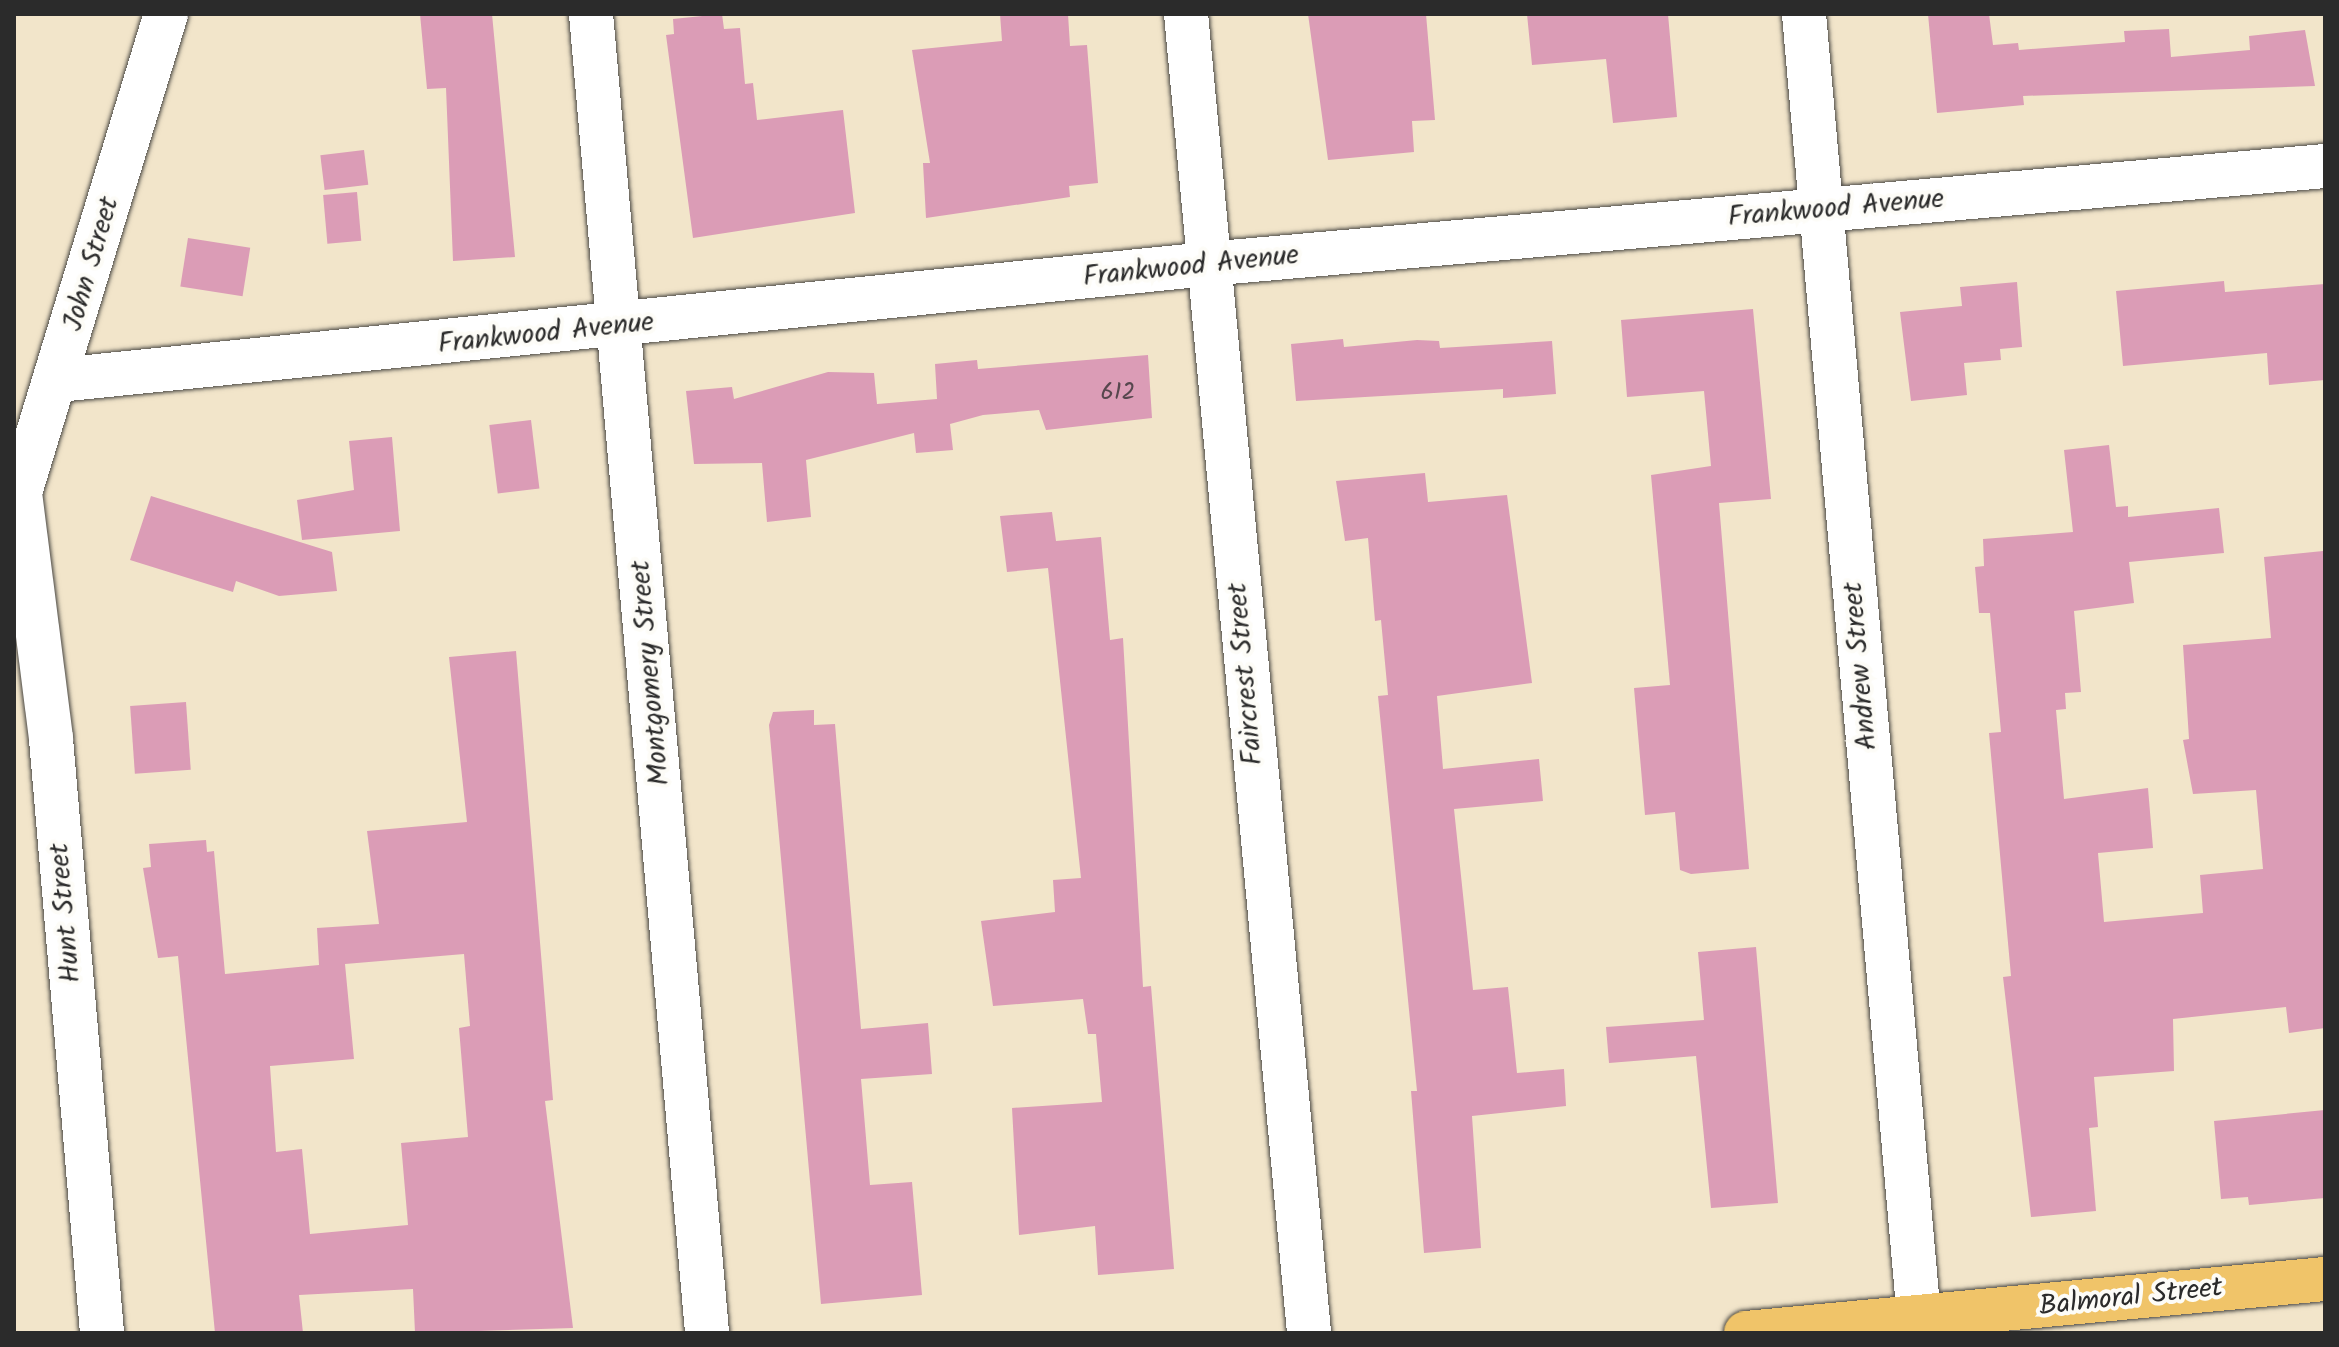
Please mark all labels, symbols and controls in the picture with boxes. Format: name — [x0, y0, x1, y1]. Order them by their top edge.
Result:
street label: Frankwood Avenue — [1726, 183, 1946, 235]
street label: John Street — [57, 193, 127, 335]
street label: Frankwood Avenue — [1081, 239, 1301, 295]
street label: Frankwood Avenue — [436, 306, 656, 362]
house number: 612 — [1101, 379, 1135, 407]
street label: Montgomery Street — [624, 559, 678, 787]
street label: Andrew Street — [1837, 580, 1885, 752]
street label: Faircrest Street — [1221, 581, 1271, 767]
street label: Hunt Street — [43, 842, 89, 984]
street label: Balmoral Street — [2038, 1272, 2224, 1324]

